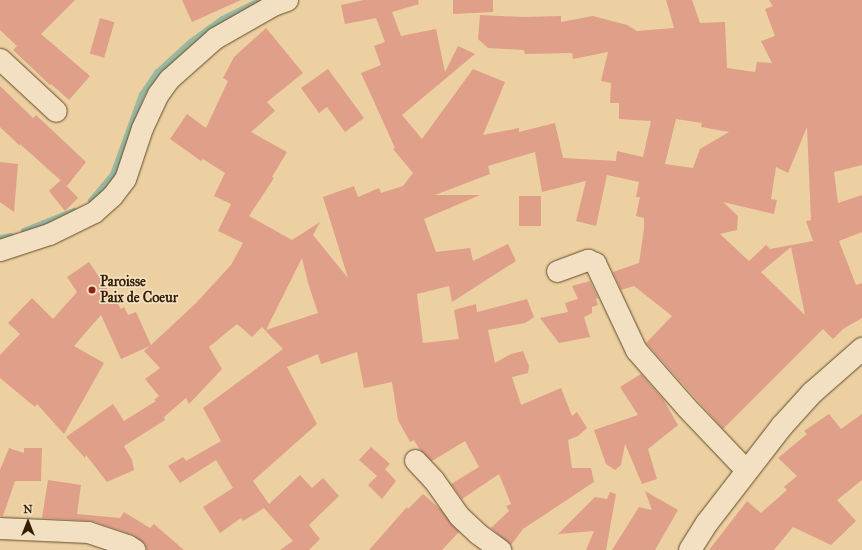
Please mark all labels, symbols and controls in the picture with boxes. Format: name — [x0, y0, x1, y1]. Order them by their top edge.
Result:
place label: Paroisse Paix de Coeur — [100, 274, 178, 306]
marker: Paroisse Paix de Coeur — [87, 285, 97, 295]
north arrow — [8, 502, 48, 542]
text: N — [23, 503, 33, 516]

